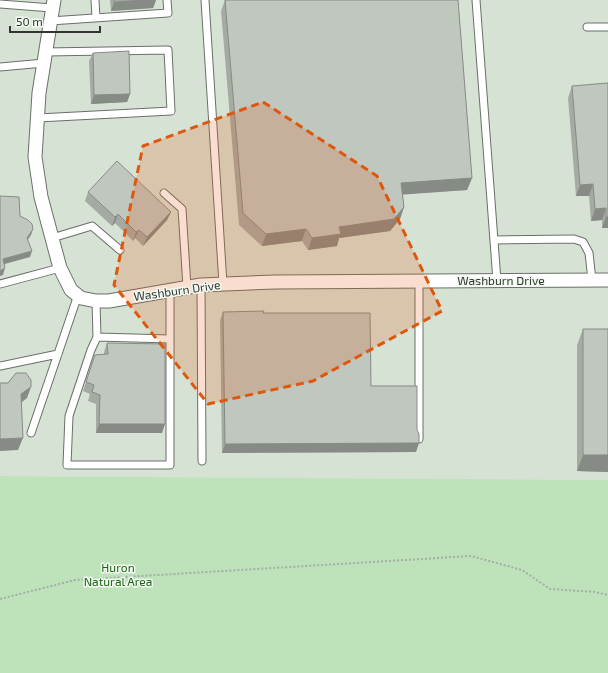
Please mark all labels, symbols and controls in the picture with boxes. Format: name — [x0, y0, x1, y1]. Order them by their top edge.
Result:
scale bar — [10, 8, 100, 34]
text: 50 m — [16, 14, 43, 28]
street label: Washburn Drive — [457, 273, 545, 287]
street label: Washburn Drive — [133, 277, 221, 303]
park label: Huron Natural Area — [84, 560, 152, 588]

